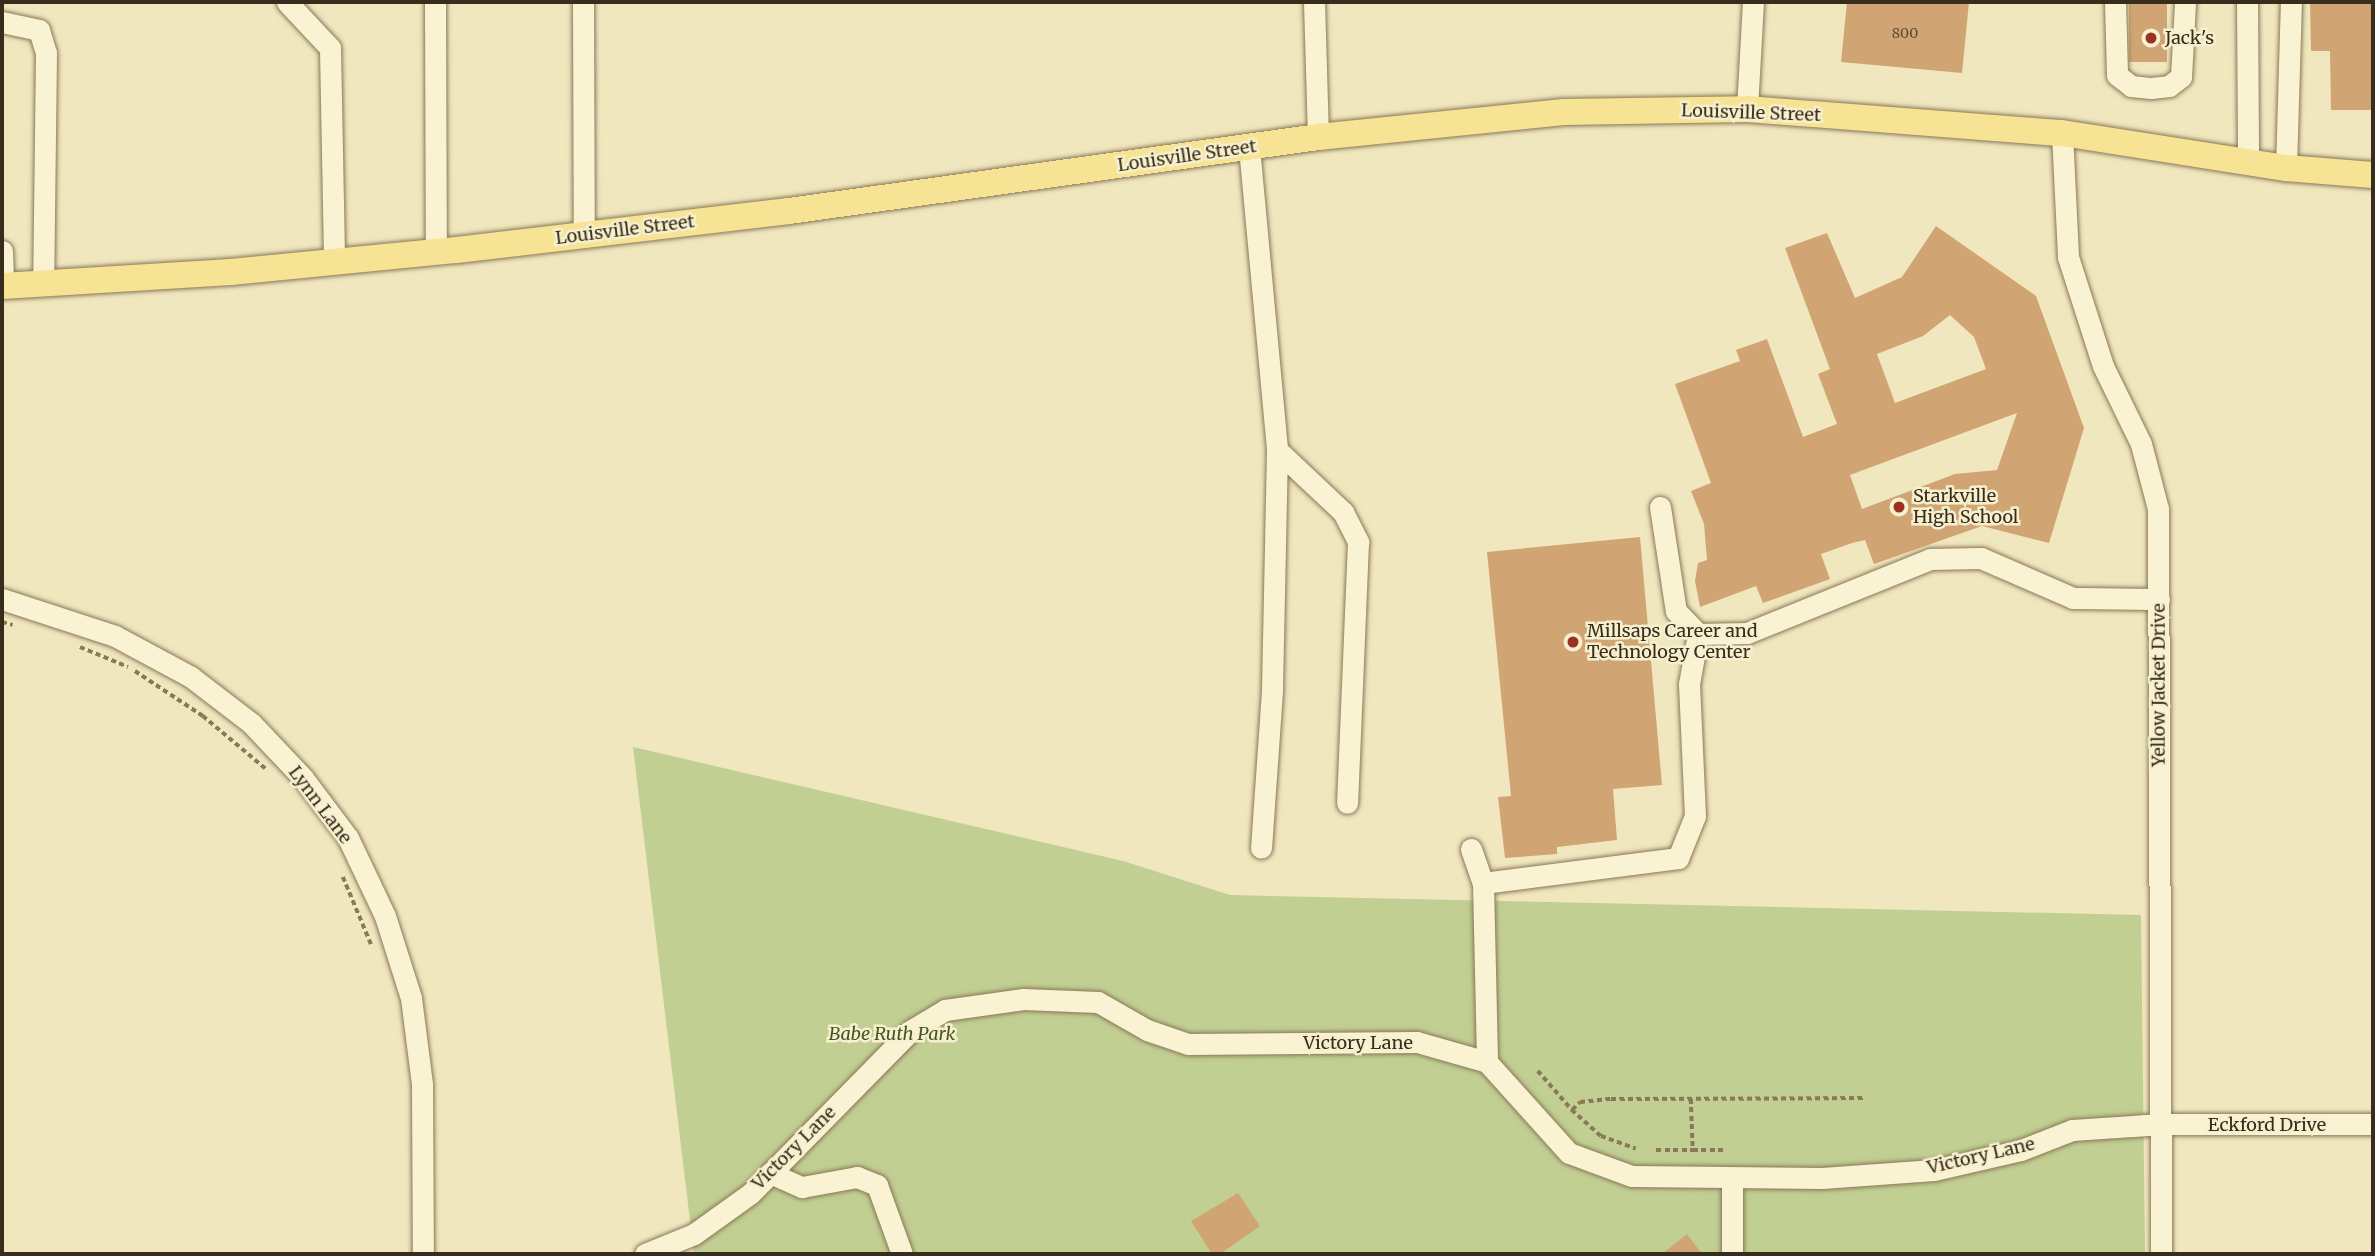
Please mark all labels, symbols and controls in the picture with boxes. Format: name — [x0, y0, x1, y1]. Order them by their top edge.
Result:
house number: 800 — [1892, 25, 1918, 41]
place label: Jack's — [2165, 27, 2214, 49]
marker: Jack's — [2143, 30, 2159, 46]
street label: Louisville Street — [1681, 100, 1821, 126]
street label: Louisville Street — [1116, 136, 1258, 176]
street label: Louisville Street — [554, 211, 696, 249]
place label: Starkville High School — [1913, 486, 2018, 528]
marker: Starkville High School — [1891, 499, 1907, 515]
street label: Yellow Jacket Drive — [2148, 603, 2170, 767]
place label: Millsaps Career and Technology Center — [1587, 621, 1758, 664]
marker: Millsaps Career and Technology Center — [1565, 634, 1581, 650]
street label: Lynn Lane — [284, 762, 356, 848]
park label: Babe Ruth Park — [829, 1023, 955, 1045]
street label: Victory Lane — [1303, 1032, 1413, 1054]
street label: Victory Lane — [748, 1102, 840, 1194]
street label: Eckford Drive — [2208, 1114, 2326, 1136]
street label: Victory Lane — [1925, 1133, 2037, 1179]

